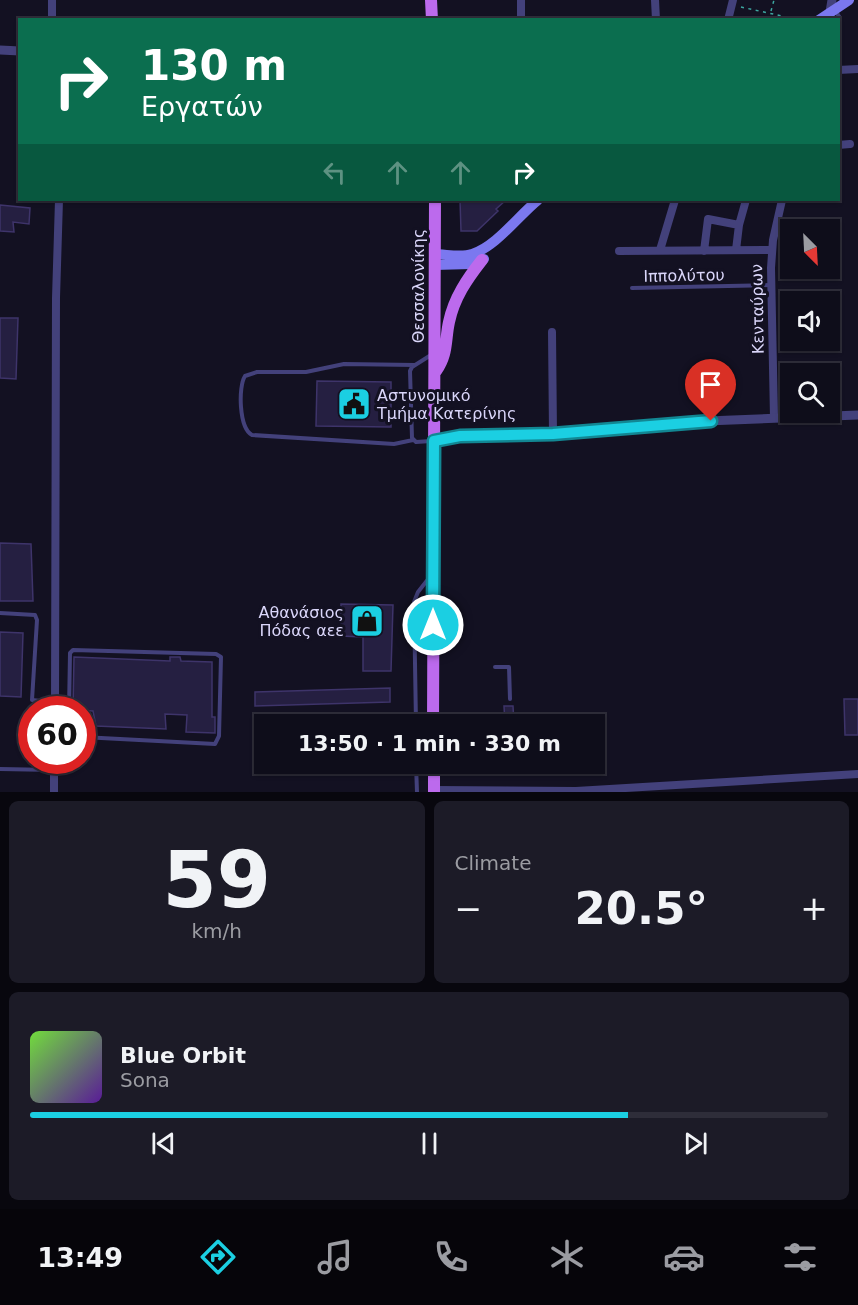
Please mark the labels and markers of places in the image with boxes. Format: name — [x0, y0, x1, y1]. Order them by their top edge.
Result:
pin — [685, 359, 736, 421]
public building icon: Αστυνομικό Τμήμα Κατερίνης — [336, 386, 372, 422]
place label: Αστυνομικό Τμήμα Κατερίνης — [376, 386, 516, 423]
place label: Αθανάσιος Πόδας αεε — [259, 603, 344, 640]
shop icon: Αθανάσιος Πόδας αεε — [349, 603, 385, 639]

